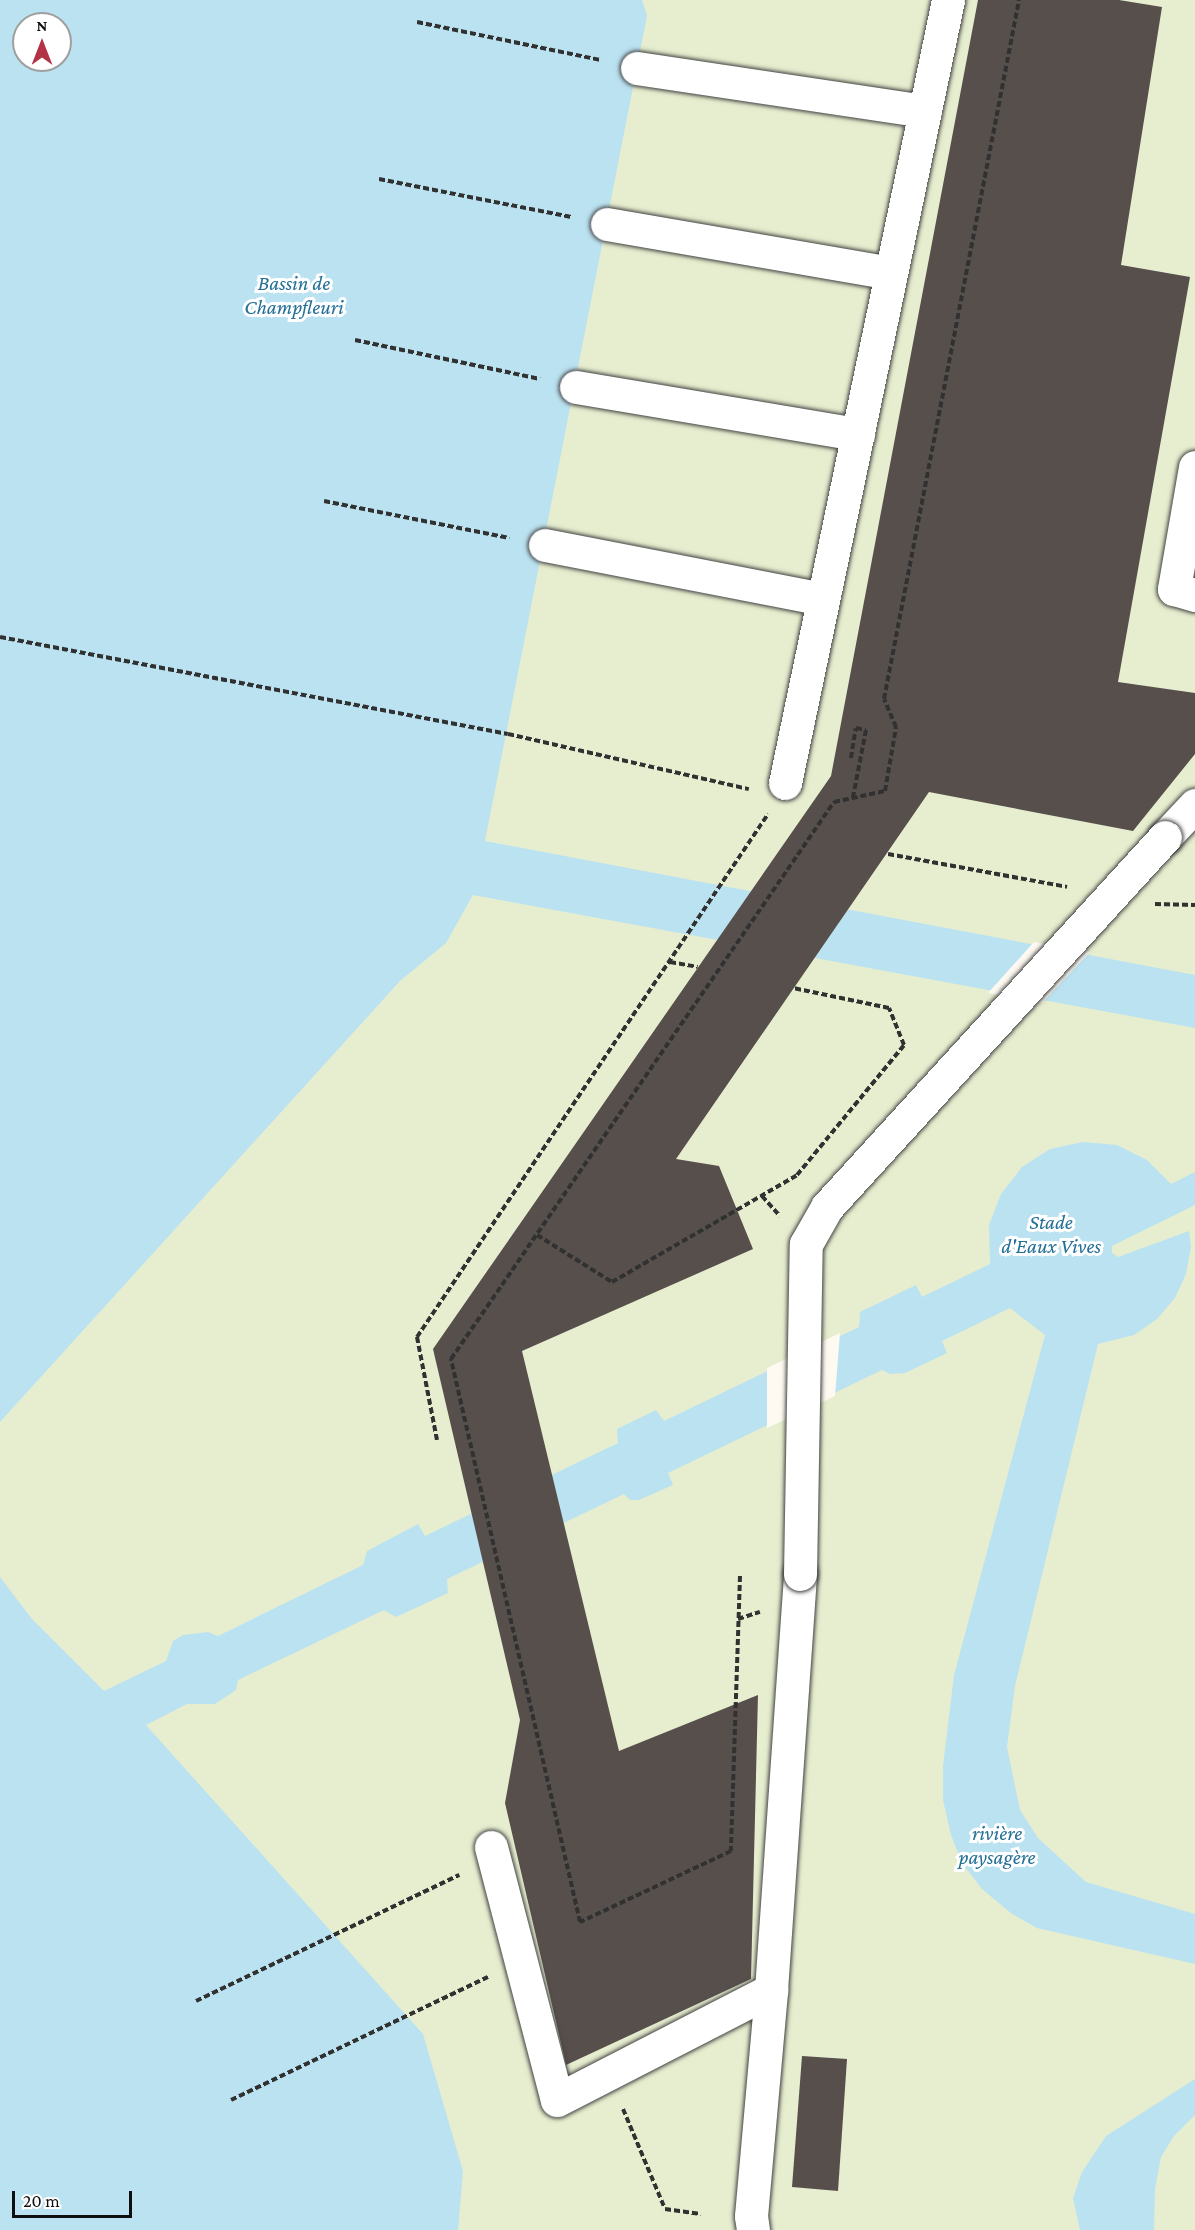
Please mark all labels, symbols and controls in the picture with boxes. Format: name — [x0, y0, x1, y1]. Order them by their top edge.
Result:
north arrow — [12, 12, 72, 72]
text: N — [37, 17, 47, 34]
water label: Bassin de Champfleuri — [244, 270, 344, 320]
water label: Stade d'Eaux Vives — [1001, 1209, 1101, 1259]
water label: rivière paysagère — [958, 1820, 1036, 1870]
scale bar — [15, 2179, 135, 2217]
text: 20 m — [23, 2191, 60, 2211]

